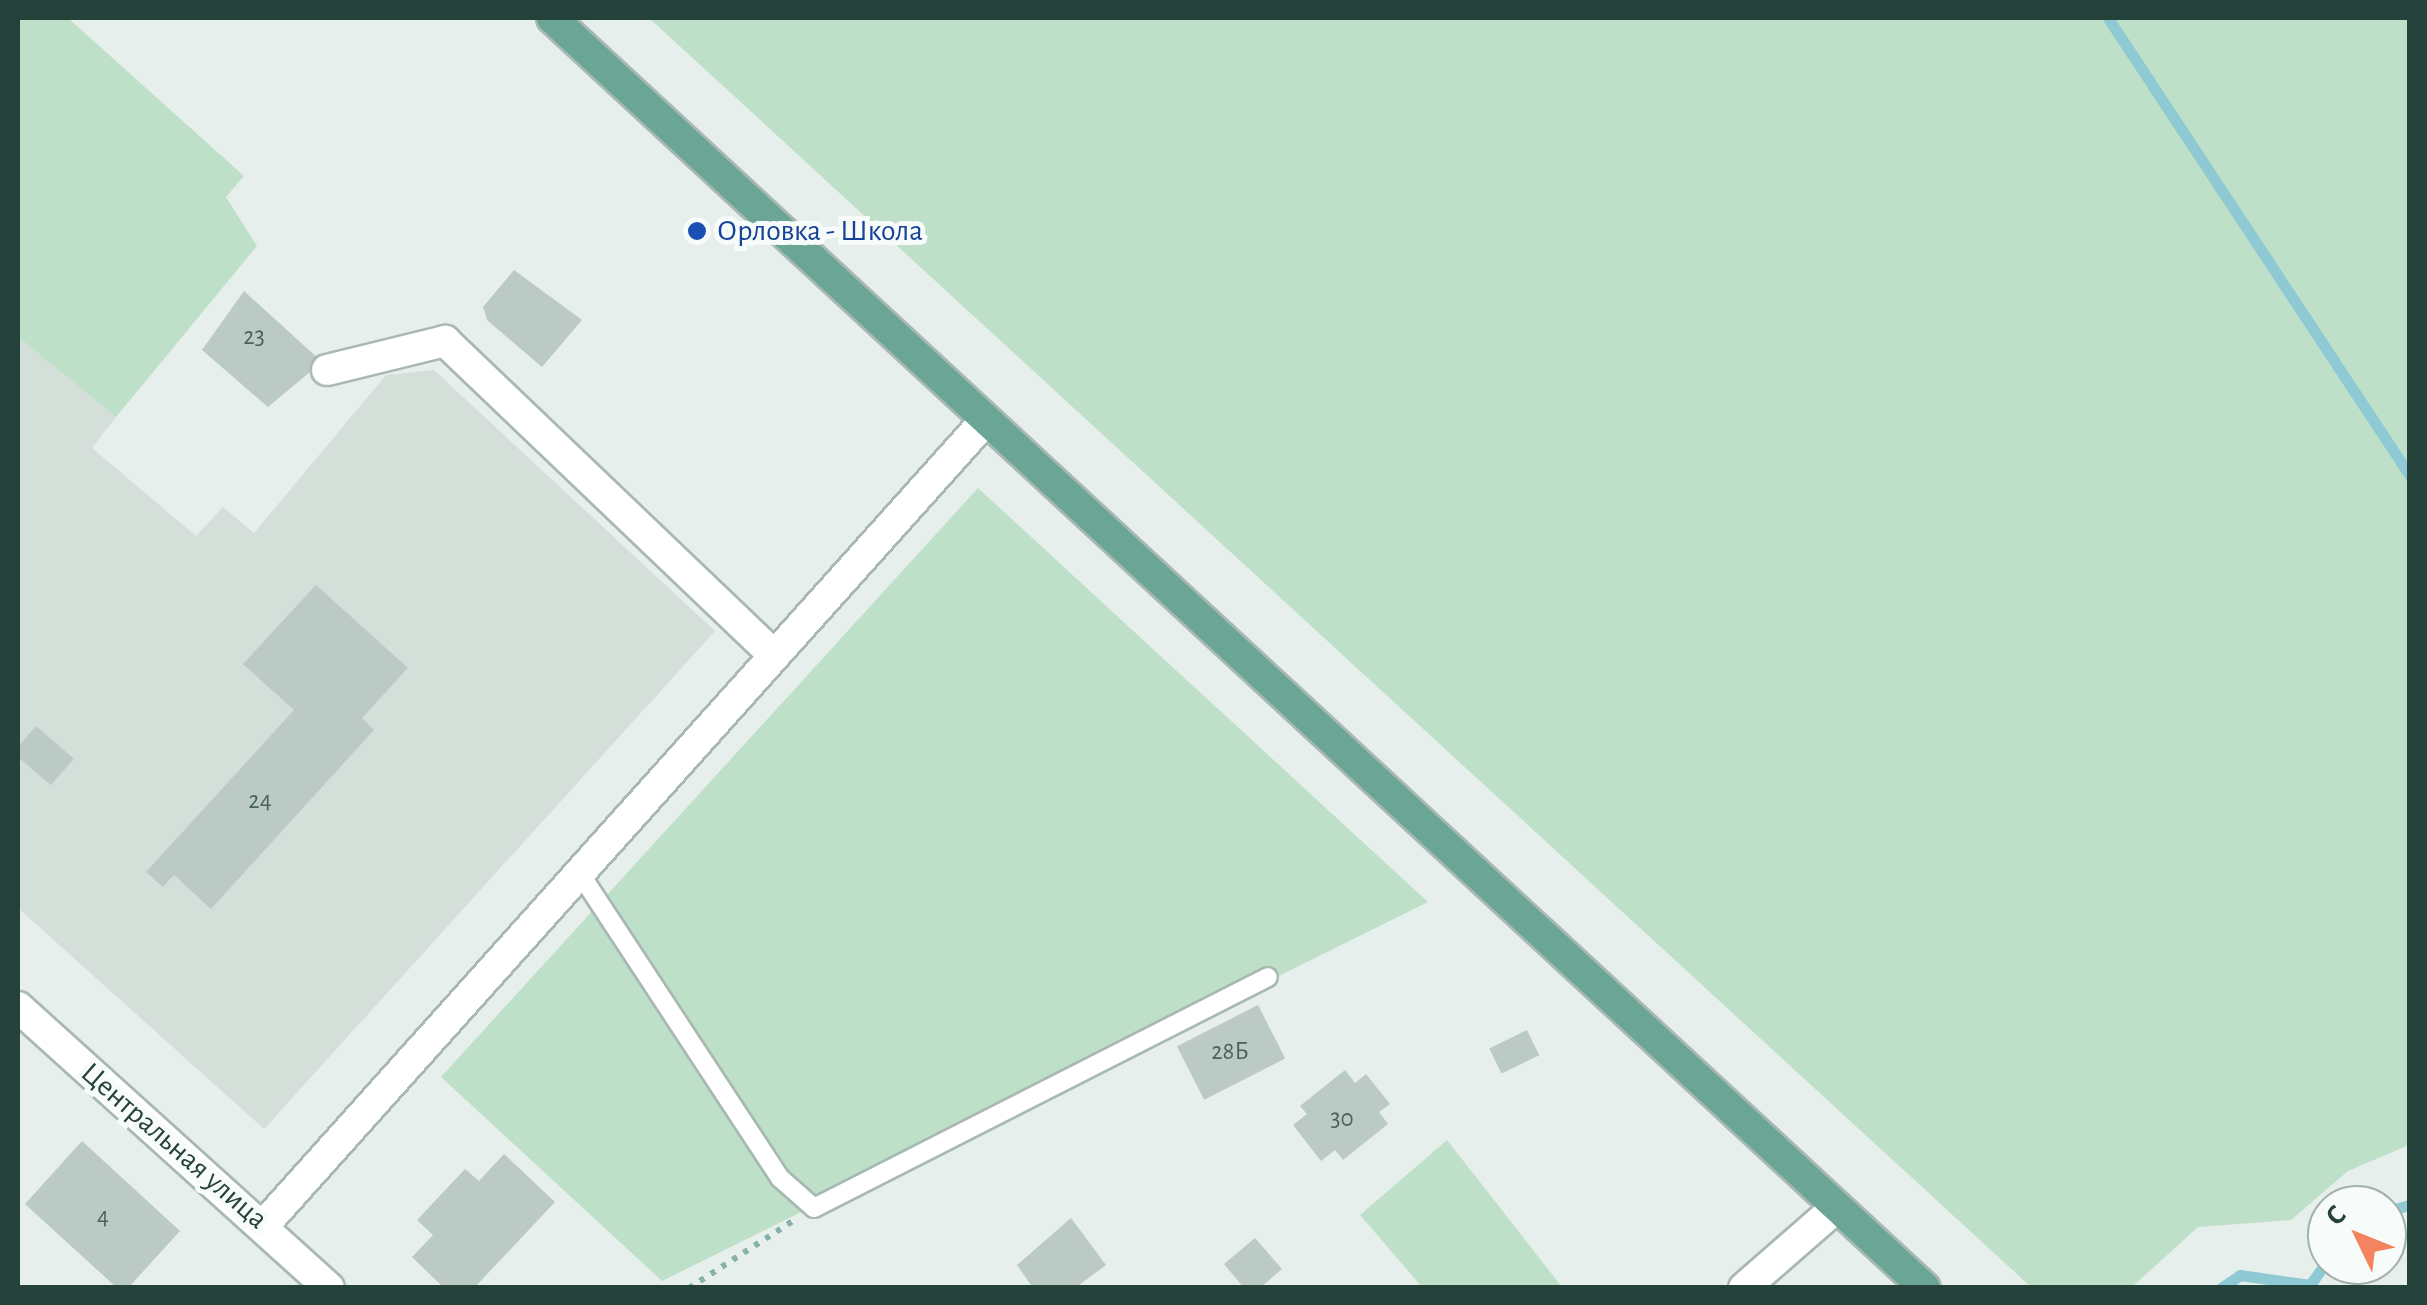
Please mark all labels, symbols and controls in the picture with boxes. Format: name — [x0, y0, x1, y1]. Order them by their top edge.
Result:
place label: Орловка - Школа — [717, 213, 923, 249]
marker: Орловка - Школа — [686, 220, 708, 242]
house number: 23 — [243, 322, 265, 352]
house number: 24 — [248, 786, 272, 816]
house number: 28Б — [1211, 1037, 1249, 1067]
street label: Центральная улица — [73, 1055, 275, 1237]
house number: 30 — [1330, 1104, 1354, 1134]
north arrow — [2307, 1185, 2407, 1285]
text: С — [2321, 1201, 2352, 1231]
house number: 4 — [97, 1202, 109, 1232]

